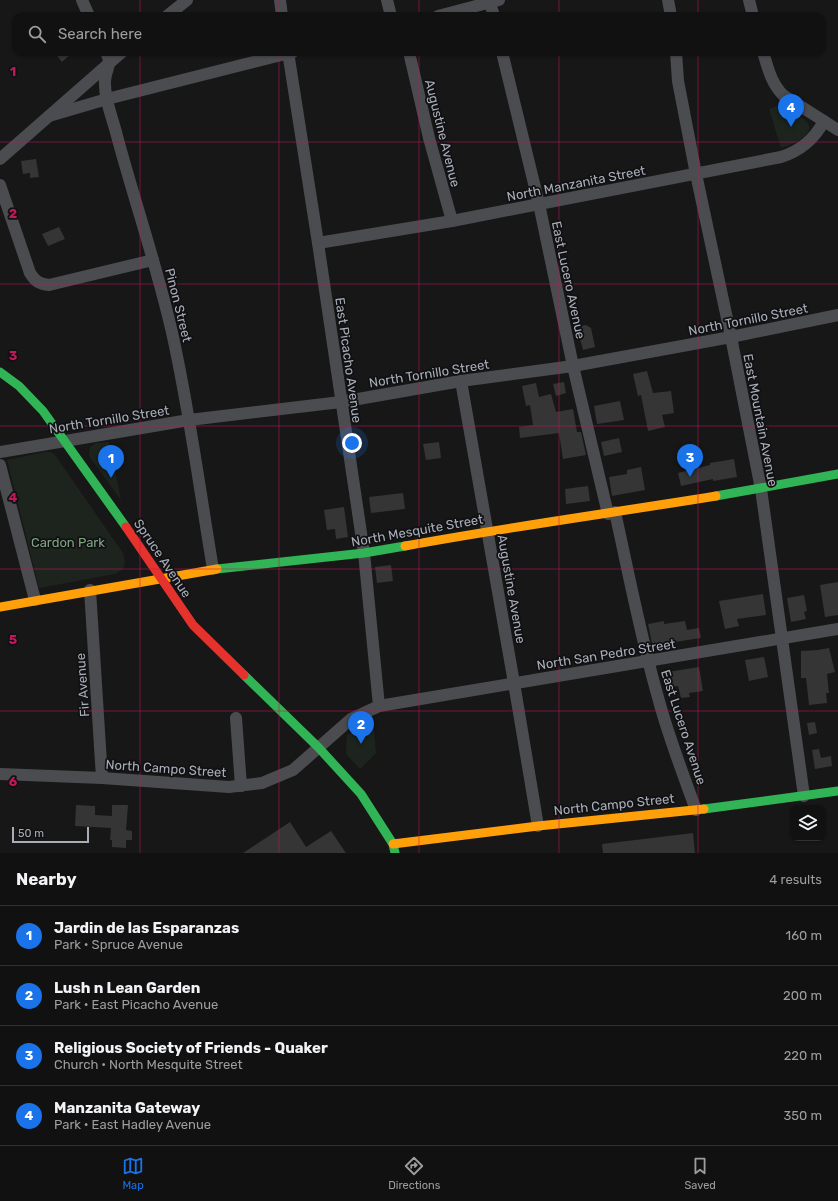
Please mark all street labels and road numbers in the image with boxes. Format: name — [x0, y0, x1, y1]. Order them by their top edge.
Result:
street label: Augustine Avenue — [421, 78, 463, 189]
street label: North Manzanita Street — [506, 163, 647, 204]
street label: East Lucero Avenue — [549, 220, 588, 340]
street label: Pinon Street — [162, 267, 195, 344]
street label: East Picacho Avenue — [332, 296, 365, 424]
street label: North Tornillo Street — [687, 301, 809, 338]
street label: East Mountain Avenue — [740, 352, 781, 488]
street label: North Tornillo Street — [368, 357, 490, 390]
street label: North Tornillo Street — [48, 403, 170, 436]
street label: North Mesquite Street — [350, 511, 484, 549]
street label: Spruce Avenue — [131, 516, 194, 600]
street label: Augustine Avenue — [494, 533, 528, 645]
street label: North San Pedro Street — [536, 636, 677, 673]
street label: Fir Avenue — [73, 653, 92, 717]
street label: East Lucero Avenue — [658, 668, 709, 787]
street label: North Campo Street — [105, 757, 227, 780]
street label: North Campo Street — [553, 791, 675, 818]

